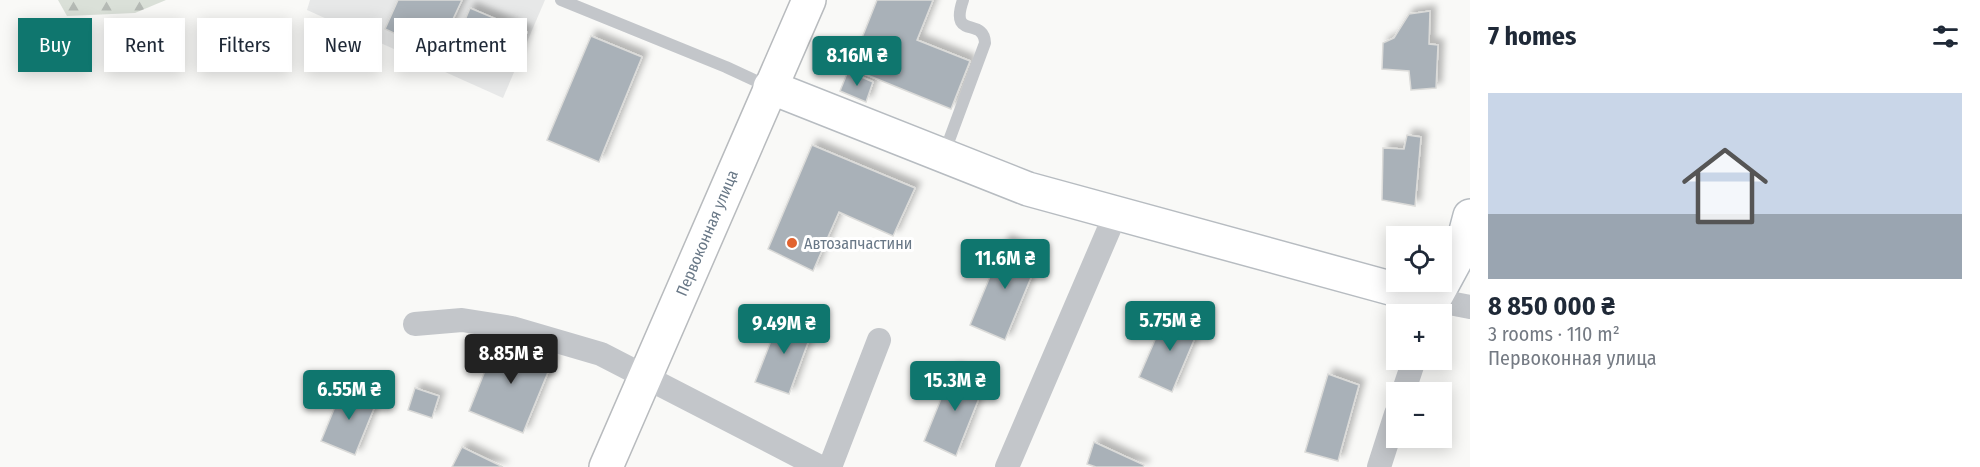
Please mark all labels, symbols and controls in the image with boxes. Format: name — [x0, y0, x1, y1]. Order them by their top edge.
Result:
chip: Buy — [18, 18, 92, 72]
chip: Rent — [104, 18, 185, 72]
chip: Filters — [197, 18, 292, 72]
chip: New — [304, 18, 382, 72]
chip: Apartment — [394, 18, 527, 72]
icon: filters — [1929, 20, 1962, 53]
text: 7 homes — [1488, 21, 1576, 52]
pin: 8.16M ₴ — [802, 36, 912, 87]
text: 8.16M ₴ — [826, 43, 888, 67]
icon: home — [1671, 132, 1779, 240]
street label: Первоконная улица — [672, 167, 742, 299]
map controls — [1386, 226, 1452, 448]
button: locate — [1386, 226, 1452, 292]
place label: Автозапчастини — [804, 234, 912, 253]
marker: Автозапчастини — [785, 236, 799, 250]
pin: 11.6M ₴ — [950, 239, 1060, 290]
text: 11.6M ₴ — [975, 246, 1035, 270]
text: 8 850 000 ₴ — [1488, 291, 1615, 322]
pin: 5.75M ₴ — [1115, 301, 1225, 352]
pin: 9.49M ₴ — [729, 304, 839, 355]
button: + — [1386, 304, 1452, 370]
text: 5.75M ₴ — [1139, 308, 1201, 332]
text: 9.49M ₴ — [752, 311, 816, 335]
text: 3 rooms · 110 m² — [1488, 322, 1620, 346]
pin: 8.85M ₴ — [456, 334, 566, 385]
text: 8.85M ₴ — [479, 341, 543, 365]
text: Первоконная улица — [1488, 346, 1657, 370]
pin: 15.3M ₴ — [900, 361, 1010, 412]
text: 15.3M ₴ — [924, 368, 986, 392]
pin: 6.55M ₴ — [294, 370, 404, 421]
text: 6.55M ₴ — [317, 377, 381, 401]
button: − — [1386, 382, 1452, 448]

